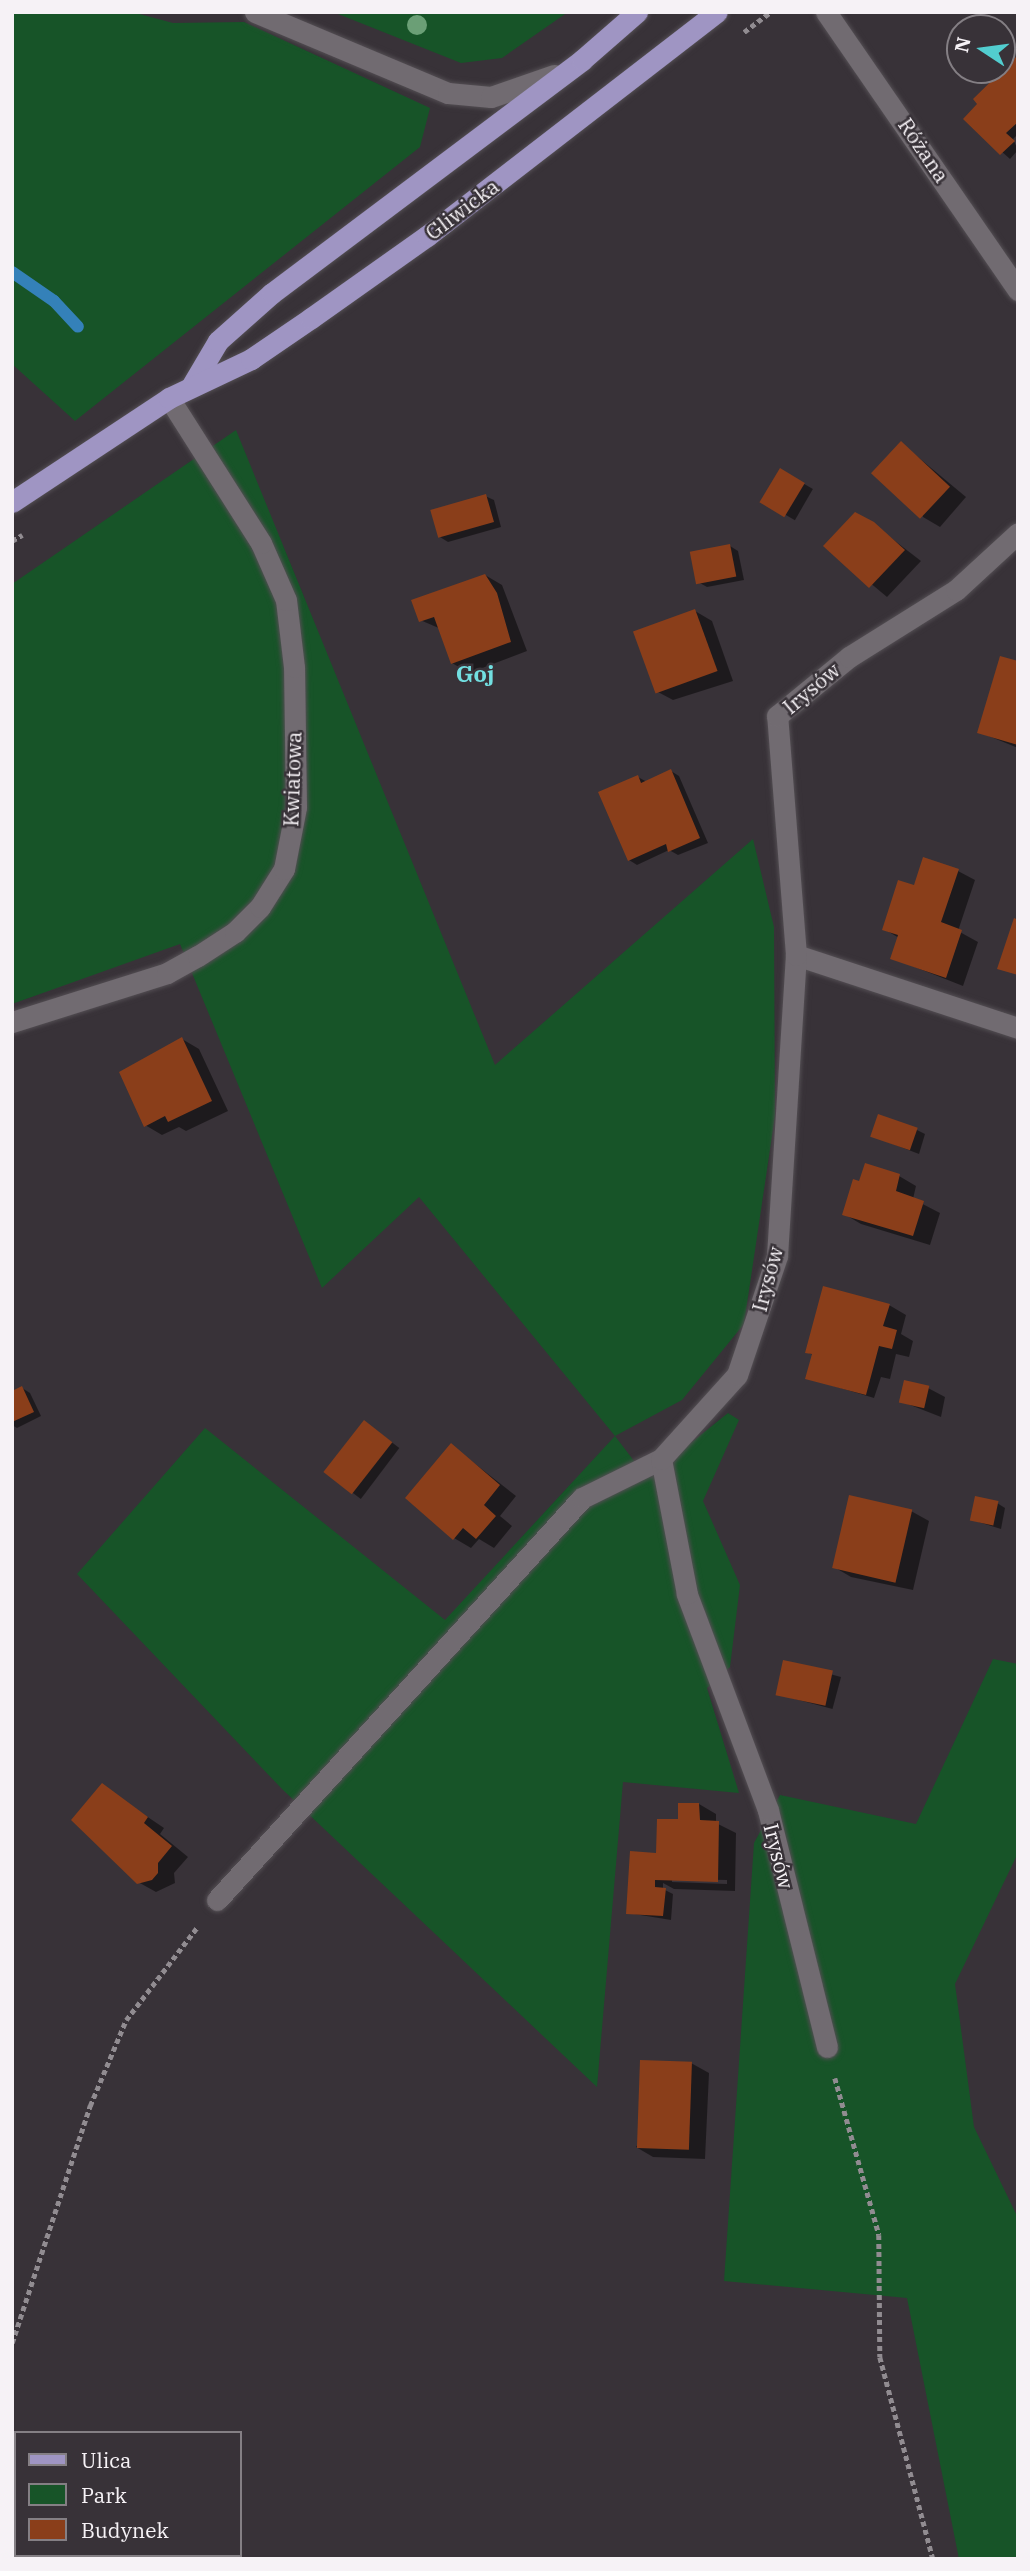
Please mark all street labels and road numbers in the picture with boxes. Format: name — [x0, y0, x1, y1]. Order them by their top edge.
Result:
street label: Różana — [893, 113, 955, 187]
street label: Gliwicka — [420, 173, 504, 245]
street label: Irysów — [777, 657, 845, 719]
street label: Kwiatowa — [278, 731, 306, 827]
street label: Irysów — [746, 1244, 788, 1314]
street label: Irysów — [759, 1821, 799, 1891]

